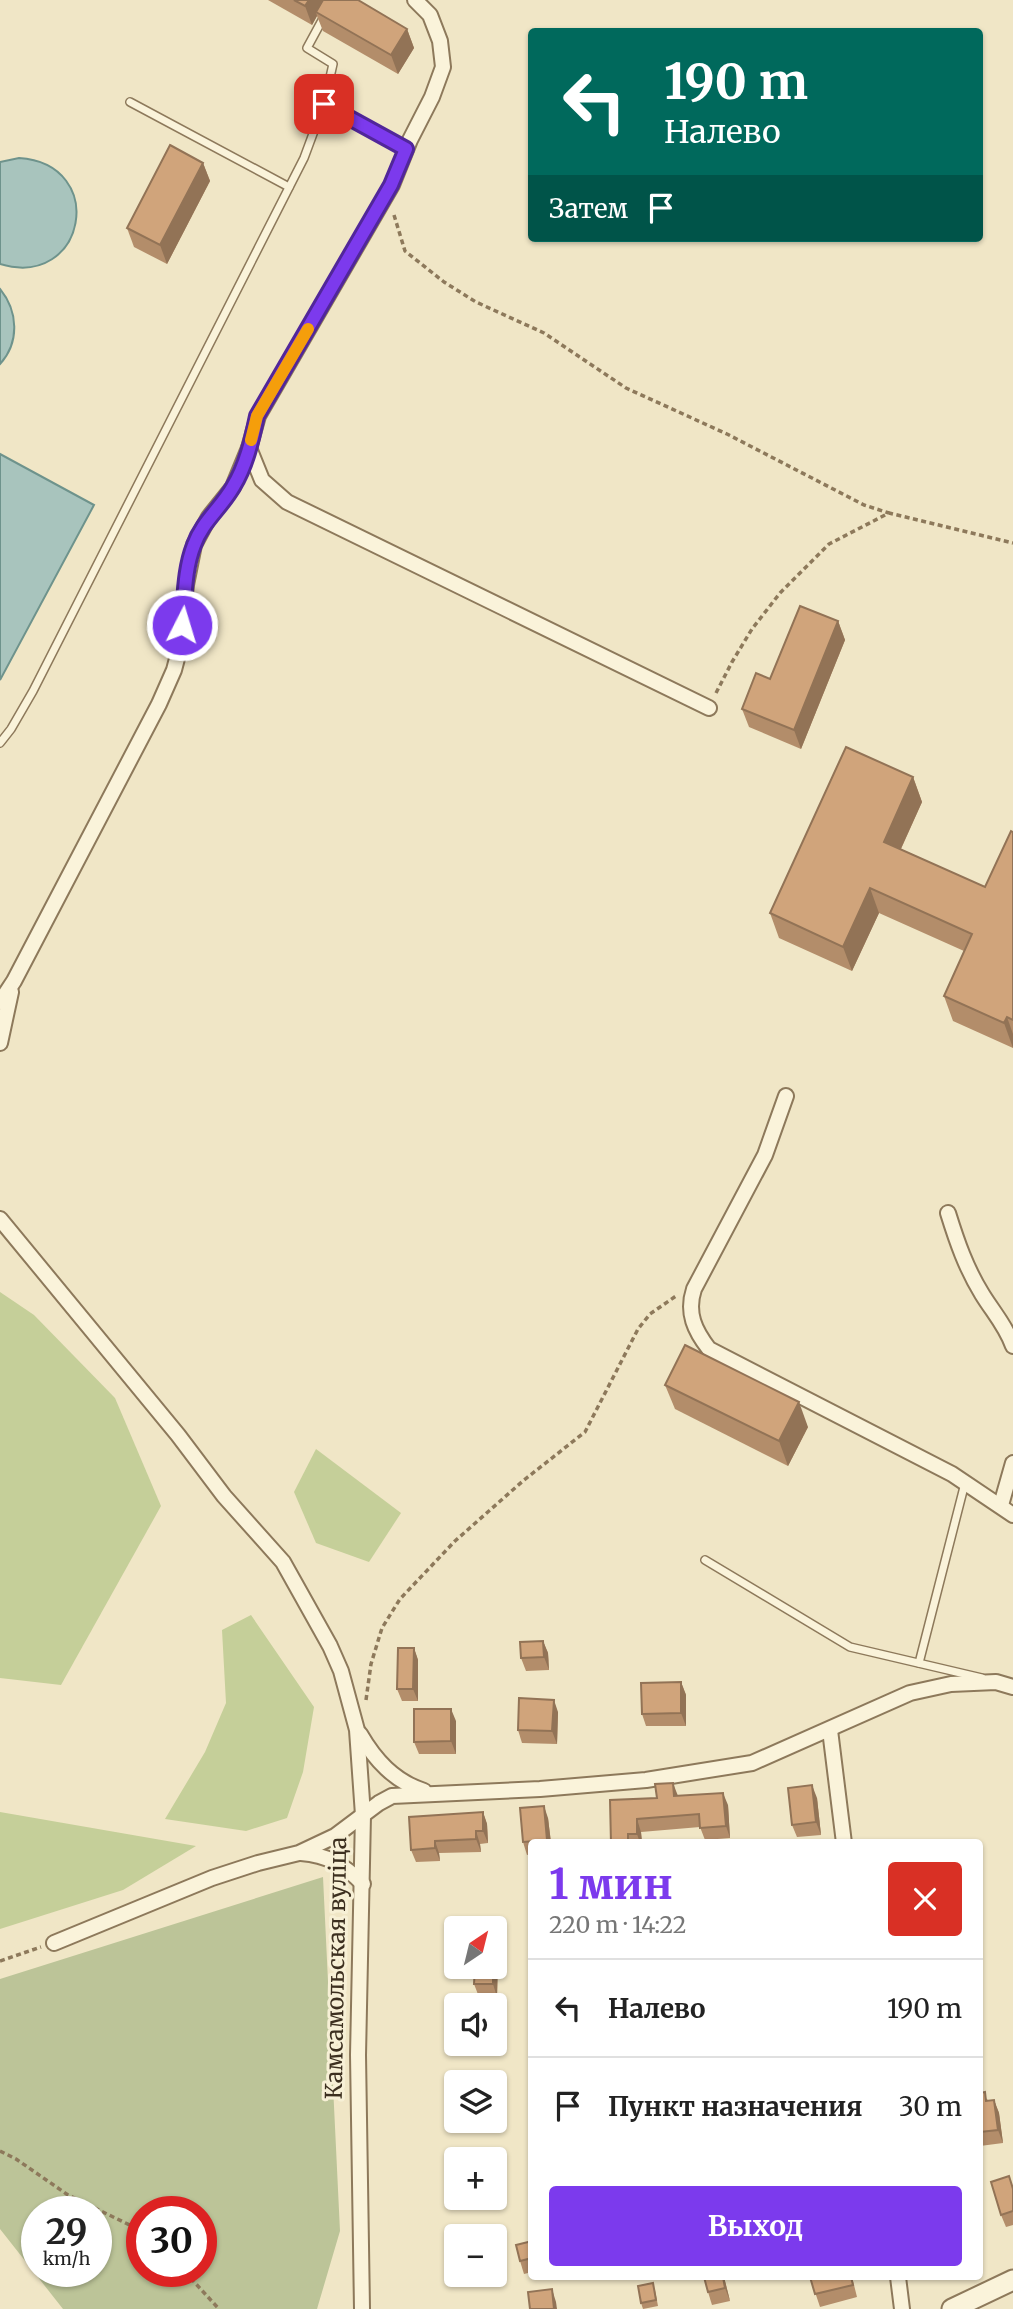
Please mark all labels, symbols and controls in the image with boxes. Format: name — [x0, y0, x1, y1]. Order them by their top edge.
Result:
text: 190 m — [664, 51, 808, 112]
icon: left — [549, 56, 640, 147]
pin — [294, 74, 354, 134]
icon: arrive — [305, 85, 343, 123]
text: Налево — [664, 112, 781, 152]
icon: arrive — [642, 189, 680, 227]
text: Затем — [549, 192, 628, 225]
position arrow — [145, 588, 219, 662]
street label: Камсамольская вуліца — [319, 1836, 352, 2100]
text: 1 мин — [549, 1858, 673, 1910]
button: close — [888, 1862, 962, 1936]
text: 220 m · 14:22 — [549, 1910, 686, 1939]
north arrow — [444, 1916, 508, 1979]
map controls — [444, 1916, 507, 2287]
icon: left — [549, 1989, 587, 2027]
text: Налево — [608, 1992, 706, 2025]
text: 190 m — [887, 1992, 962, 2025]
button: sound — [444, 1993, 507, 2056]
button: layers — [444, 2070, 507, 2133]
icon: arrive — [549, 2087, 587, 2125]
text: Пункт назначения — [608, 2090, 862, 2123]
text: 30 m — [899, 2090, 962, 2123]
button: + — [444, 2147, 507, 2210]
button: Выход — [549, 2186, 962, 2266]
speed limit sign: 30 — [126, 2196, 217, 2287]
text: 29 — [46, 2210, 87, 2254]
button: − — [444, 2224, 507, 2287]
text: km/h — [43, 2247, 90, 2270]

